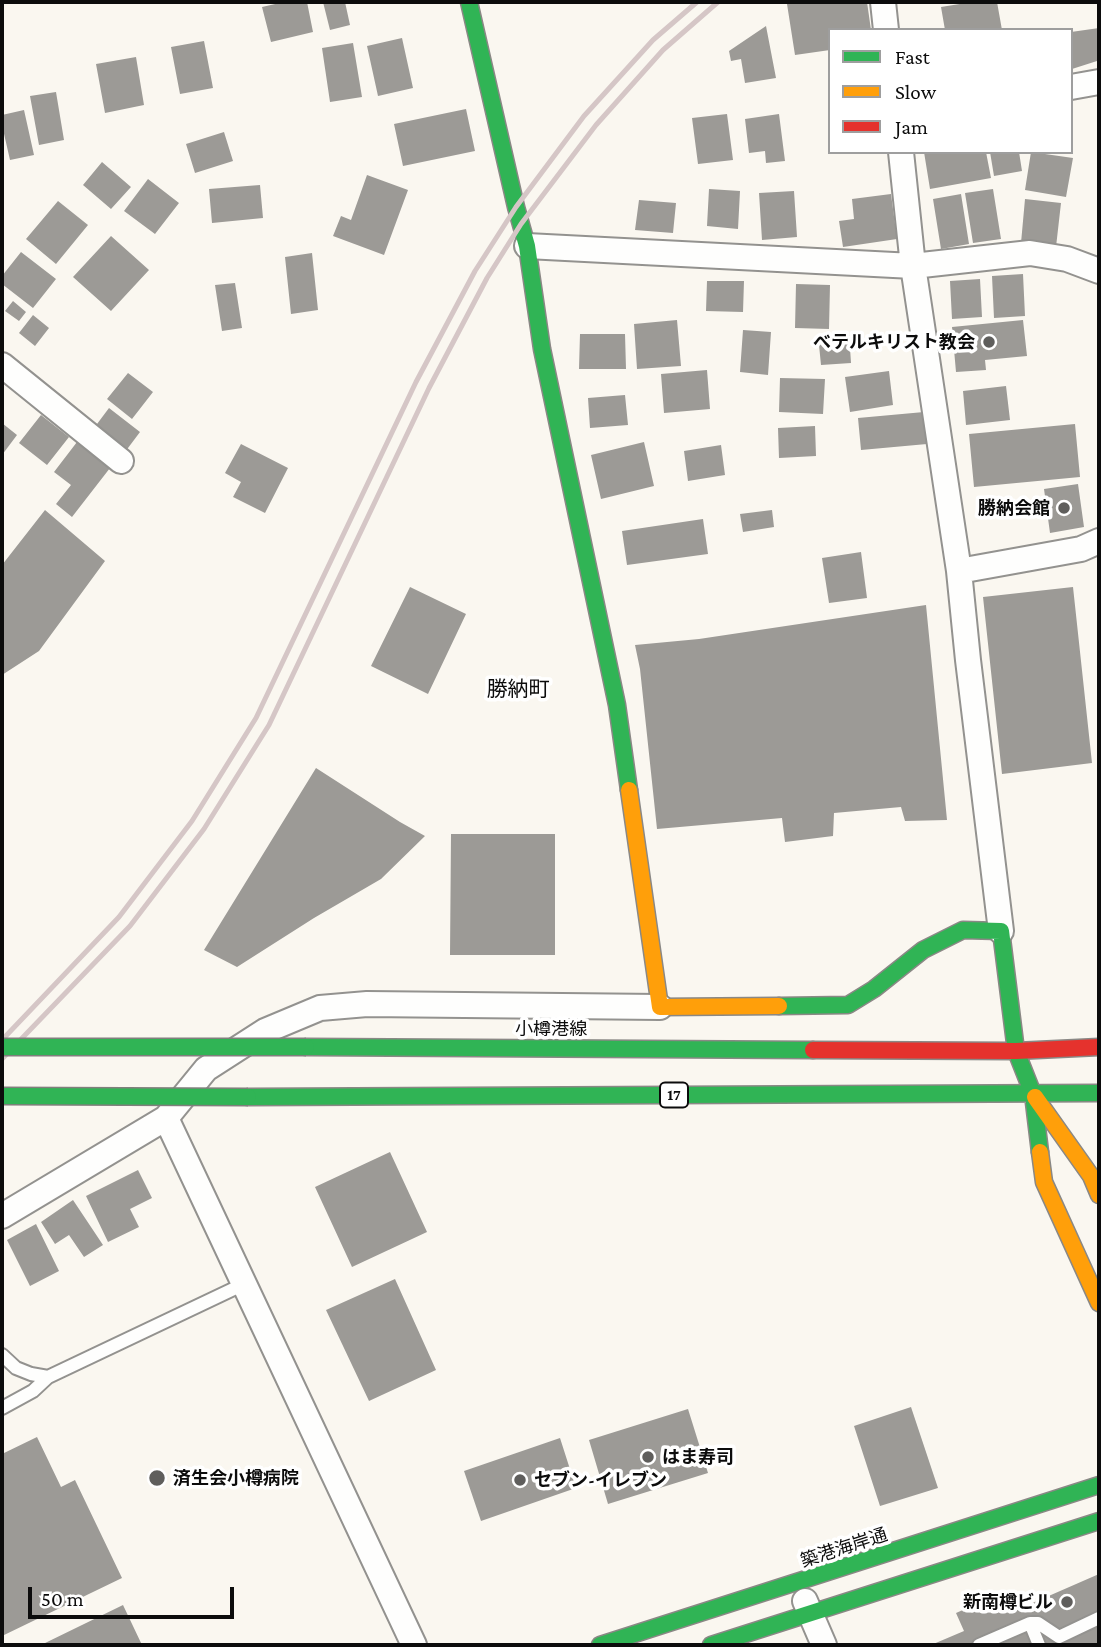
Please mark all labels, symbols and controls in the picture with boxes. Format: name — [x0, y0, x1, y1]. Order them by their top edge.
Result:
legend — [828, 28, 1073, 154]
text: Fast — [895, 45, 930, 69]
text: Slow — [895, 80, 936, 104]
text: Jam — [895, 115, 928, 139]
place label: べテルキリスト教会 — [813, 331, 975, 353]
marker: べテルキリスト教会 — [981, 334, 997, 350]
place label: 勝納会館 — [978, 497, 1050, 519]
marker: 勝納会館 — [1056, 500, 1072, 516]
district label: 勝納町 — [487, 677, 549, 703]
street label: 小樽港線 — [515, 1018, 587, 1040]
road number: 17 — [660, 1082, 688, 1107]
place label: はま寿司 — [662, 1446, 734, 1468]
marker: はま寿司 — [640, 1449, 656, 1465]
place label: 済生会小樽病院 — [173, 1467, 299, 1489]
marker: 済生会小樽病院 — [147, 1468, 167, 1488]
place label: セブン-イレブン — [534, 1469, 667, 1491]
marker: セブン-イレブン — [512, 1472, 528, 1488]
street label: 築港海岸通 — [798, 1524, 890, 1572]
scale bar — [32, 1574, 238, 1618]
text: 50 m — [41, 1587, 84, 1611]
place label: 新南樽ビル — [963, 1591, 1053, 1613]
marker: 新南樽ビル — [1059, 1594, 1075, 1610]

